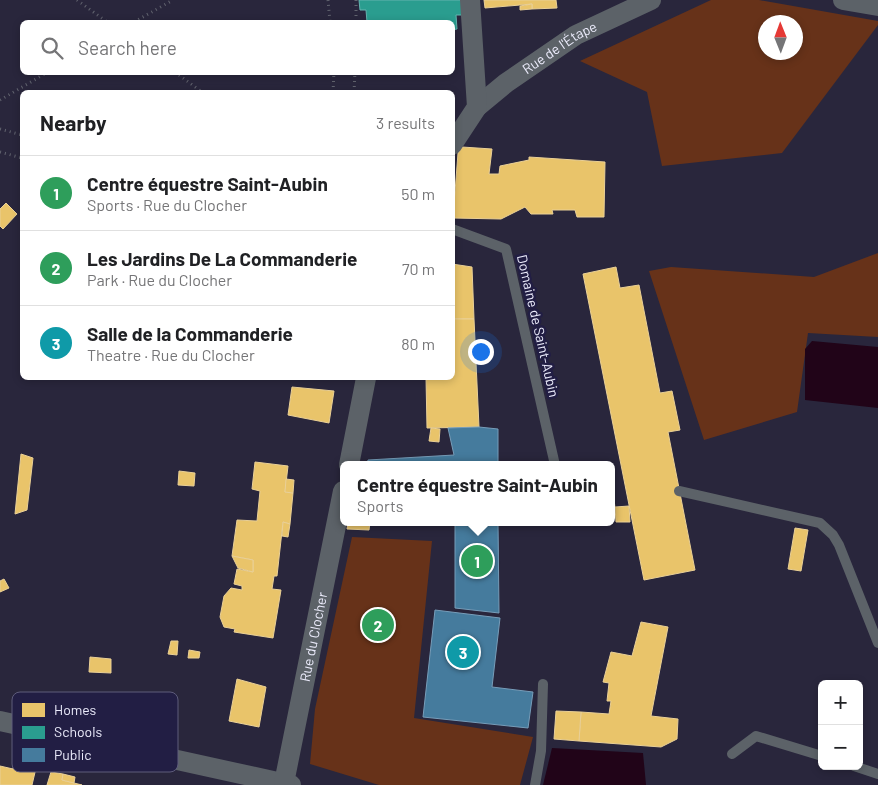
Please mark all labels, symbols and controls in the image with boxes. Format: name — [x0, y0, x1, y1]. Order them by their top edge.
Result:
north arrow — [758, 15, 803, 60]
street label: Rue de l'Étape — [519, 17, 599, 77]
search box — [20, 20, 455, 75]
icon: search — [38, 34, 66, 62]
text: Search here — [78, 36, 177, 59]
text: Nearby — [40, 110, 106, 135]
text: 3 results — [376, 113, 435, 132]
text: Centre équestre Saint-Aubin — [87, 172, 328, 195]
text: 1 — [53, 184, 59, 203]
text: 50 m — [401, 184, 435, 203]
text: Sports · Rue du Clocher — [87, 195, 247, 214]
text: Les Jardins De La Commanderie — [87, 247, 357, 270]
street label: Domaine de Saint-Aubin — [514, 253, 563, 399]
text: 2 — [52, 259, 60, 278]
text: 70 m — [402, 259, 435, 278]
text: Park · Rue du Clocher — [87, 270, 232, 289]
text: Salle de la Commanderie — [87, 322, 293, 345]
text: 3 — [52, 334, 60, 353]
text: 80 m — [401, 334, 435, 353]
your location — [468, 339, 494, 365]
text: Theatre · Rue du Clocher — [87, 345, 255, 364]
popup — [340, 461, 615, 526]
text: Centre équestre Saint-Aubin — [357, 473, 598, 496]
text: Sports — [357, 496, 403, 515]
pin: 1 — [461, 542, 493, 580]
street label: Rue du Clocher — [296, 591, 330, 683]
pin: 2 — [362, 606, 394, 644]
pin: 3 — [447, 633, 479, 671]
map controls — [818, 680, 863, 770]
button: + — [818, 680, 863, 725]
legend — [12, 692, 178, 772]
text: Homes — [54, 701, 97, 718]
text: Schools — [54, 723, 102, 740]
button: − — [818, 725, 863, 770]
text: Public — [54, 746, 92, 763]

